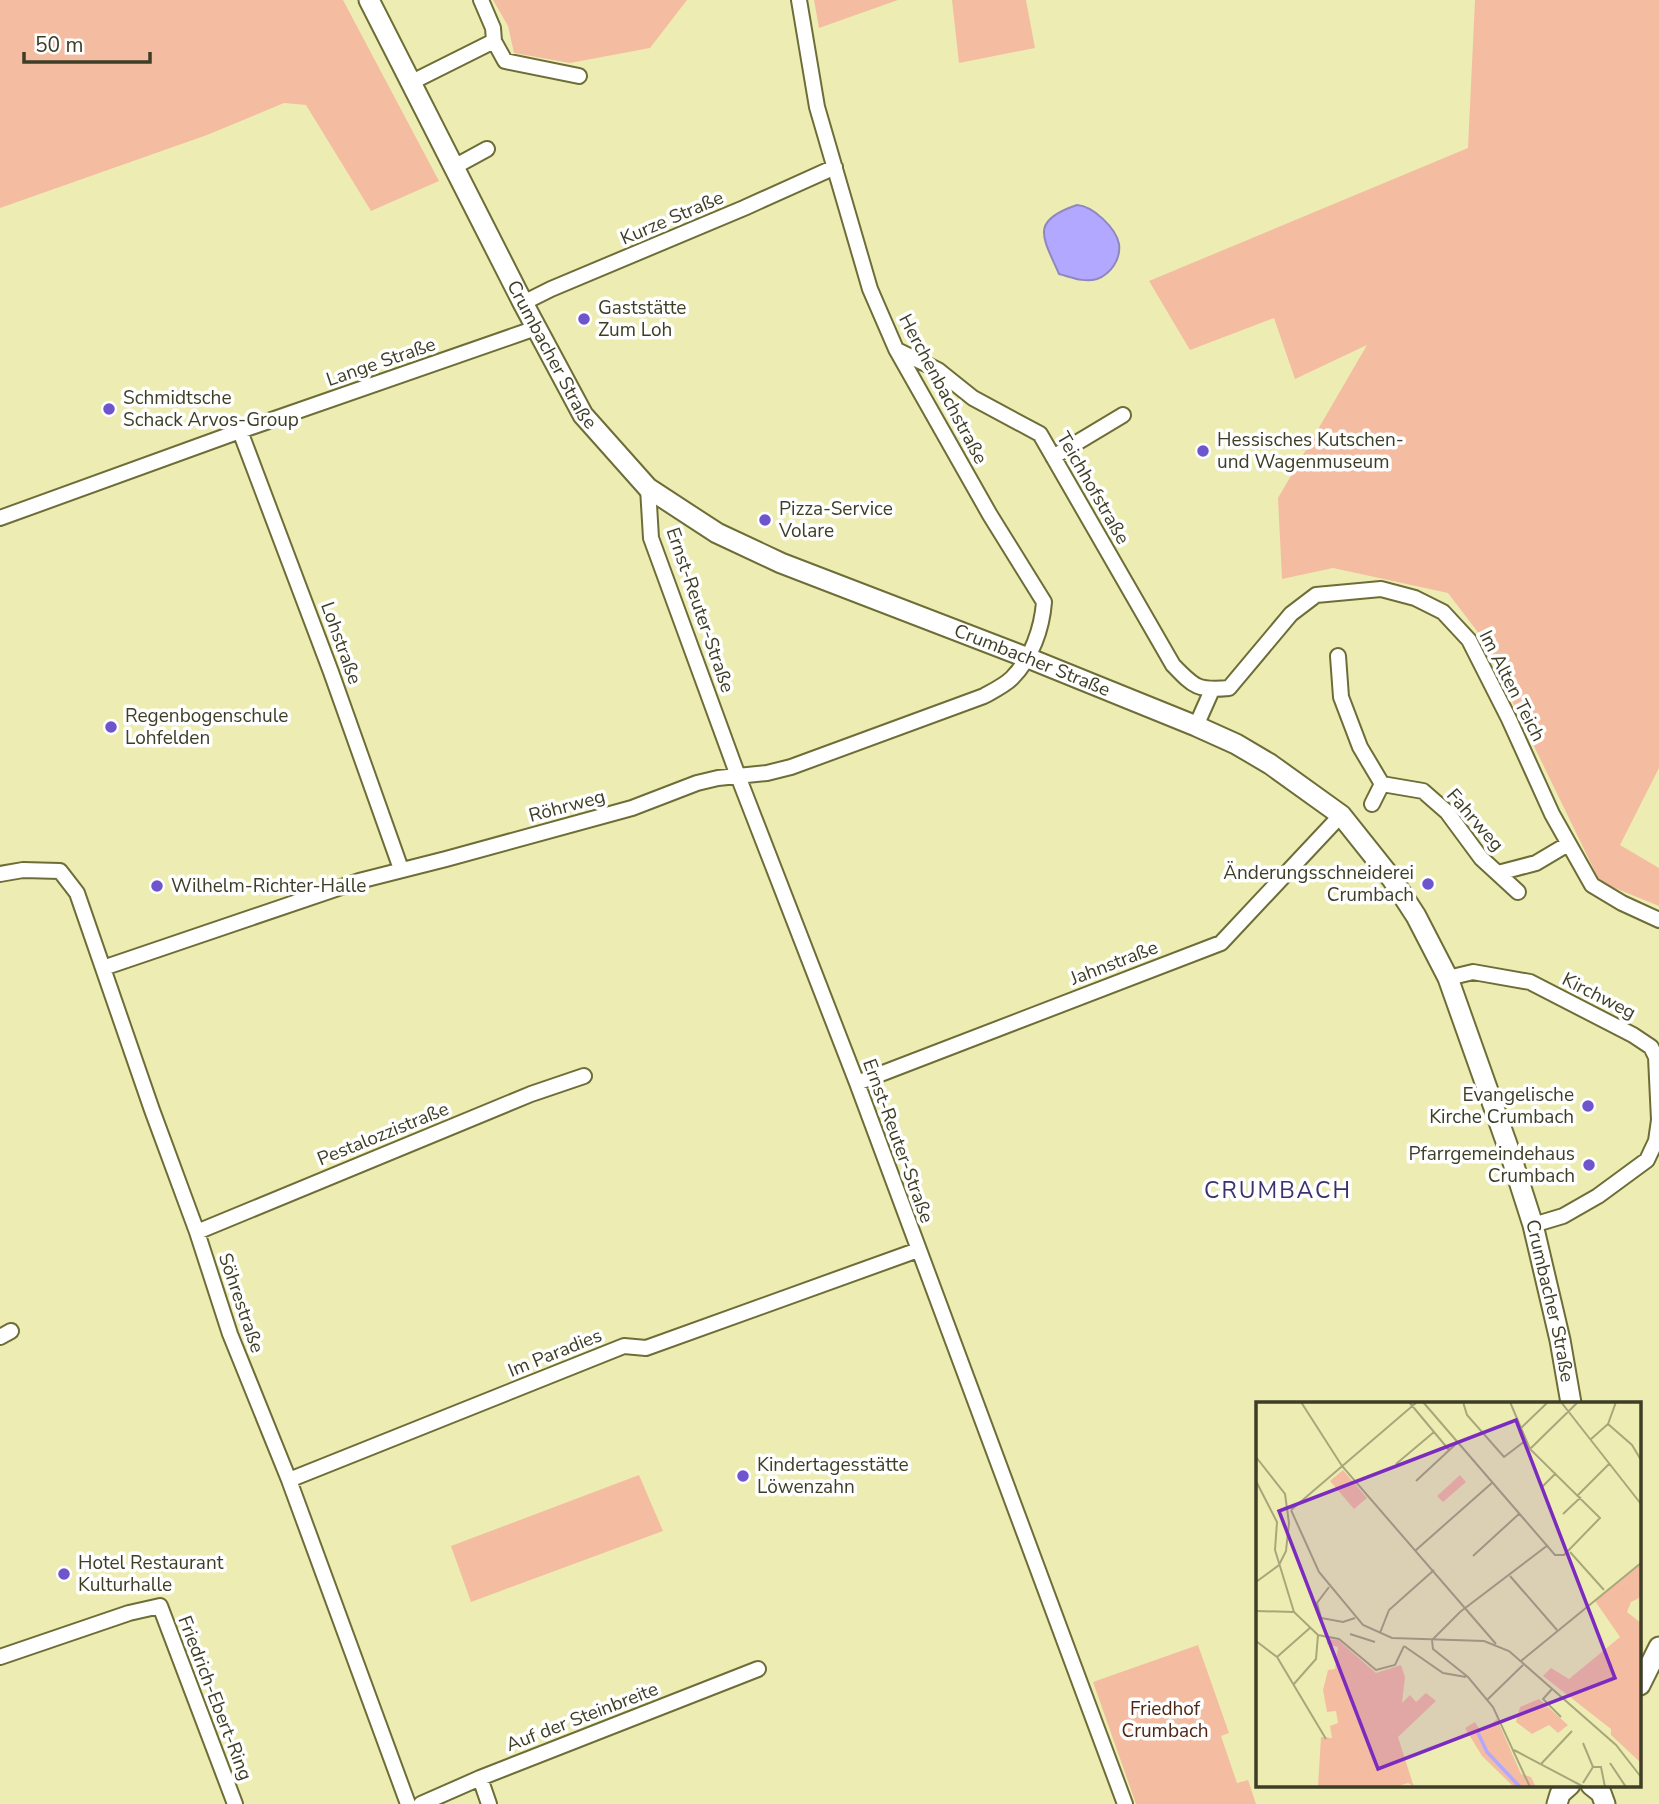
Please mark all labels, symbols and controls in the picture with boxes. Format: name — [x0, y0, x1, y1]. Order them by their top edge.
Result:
scale bar — [24, 21, 150, 65]
text: 50 m — [35, 31, 84, 59]
street label: Kurze Straße — [616, 185, 728, 251]
street label: Crumbacher Straße — [501, 276, 603, 435]
place label: Gaststätte Zum Loh — [598, 295, 686, 343]
street label: Herchenbachstraße — [892, 309, 994, 469]
marker: Gaststätte Zum Loh — [576, 311, 592, 327]
street label: Lange Straße — [323, 331, 439, 393]
place label: Schmidtsche Schack Arvos-Group — [123, 385, 299, 433]
marker: Schmidtsche Schack Arvos-Group — [101, 401, 117, 417]
street label: Teichhofstraße — [1050, 427, 1136, 549]
place label: Hessisches Kutschen- und Wagenmuseum — [1217, 427, 1404, 475]
marker: Hessisches Kutschen- und Wagenmuseum — [1195, 443, 1211, 459]
place label: Pizza-Service Volare — [778, 496, 893, 544]
marker: Pizza-Service Volare — [757, 512, 773, 528]
street label: Ernst-Reuter-Straße — [660, 524, 740, 696]
street label: Lohstraße — [314, 598, 368, 688]
street label: Crumbacher Straße — [950, 618, 1114, 703]
street label: Im Alten Teich — [1473, 626, 1551, 746]
place label: Regenbogenschule Lohfelden — [125, 703, 288, 751]
marker: Regenbogenschule Lohfelden — [103, 719, 119, 735]
street label: Röhrweg — [526, 783, 608, 829]
street label: Fahrweg — [1440, 783, 1510, 857]
place label: Änderungsschneiderei Crumbach — [1223, 860, 1414, 908]
place label: Wilhelm-Richter-Halle — [171, 873, 366, 899]
marker: Änderungsschneiderei Crumbach — [1420, 876, 1436, 892]
marker: Wilhelm-Richter-Halle — [149, 878, 165, 894]
street label: Jahnstraße — [1065, 934, 1162, 992]
street label: Kirchweg — [1558, 966, 1640, 1026]
street label: Ernst-Reuter-Straße — [856, 1055, 940, 1227]
place label: Evangelische Kirche Crumbach — [1429, 1082, 1574, 1130]
street label: Pestalozzistraße — [313, 1096, 453, 1172]
marker: Evangelische Kirche Crumbach — [1580, 1098, 1596, 1114]
place label: Pfarrgemeindehaus Crumbach — [1409, 1141, 1575, 1189]
marker: Pfarrgemeindehaus Crumbach — [1581, 1157, 1597, 1173]
district label: CRUMBACH — [1204, 1175, 1352, 1206]
street label: Crumbacher Straße — [1519, 1217, 1580, 1384]
street label: Söhrestraße — [212, 1250, 270, 1356]
street label: Im Paradies — [504, 1322, 606, 1384]
inset map — [1256, 1402, 1642, 1786]
place label: Kindertagesstätte Löwenzahn — [757, 1452, 909, 1500]
marker: Kindertagesstätte Löwenzahn — [735, 1468, 751, 1484]
place label: Hotel Restaurant Kulturhalle — [78, 1550, 224, 1598]
marker: Hotel Restaurant Kulturhalle — [56, 1566, 72, 1582]
street label: Friedrich-Ebert-Ring — [172, 1612, 258, 1784]
street label: Auf der Steinbreite — [502, 1676, 662, 1758]
park label: Friedhof Crumbach — [1121, 1696, 1209, 1744]

